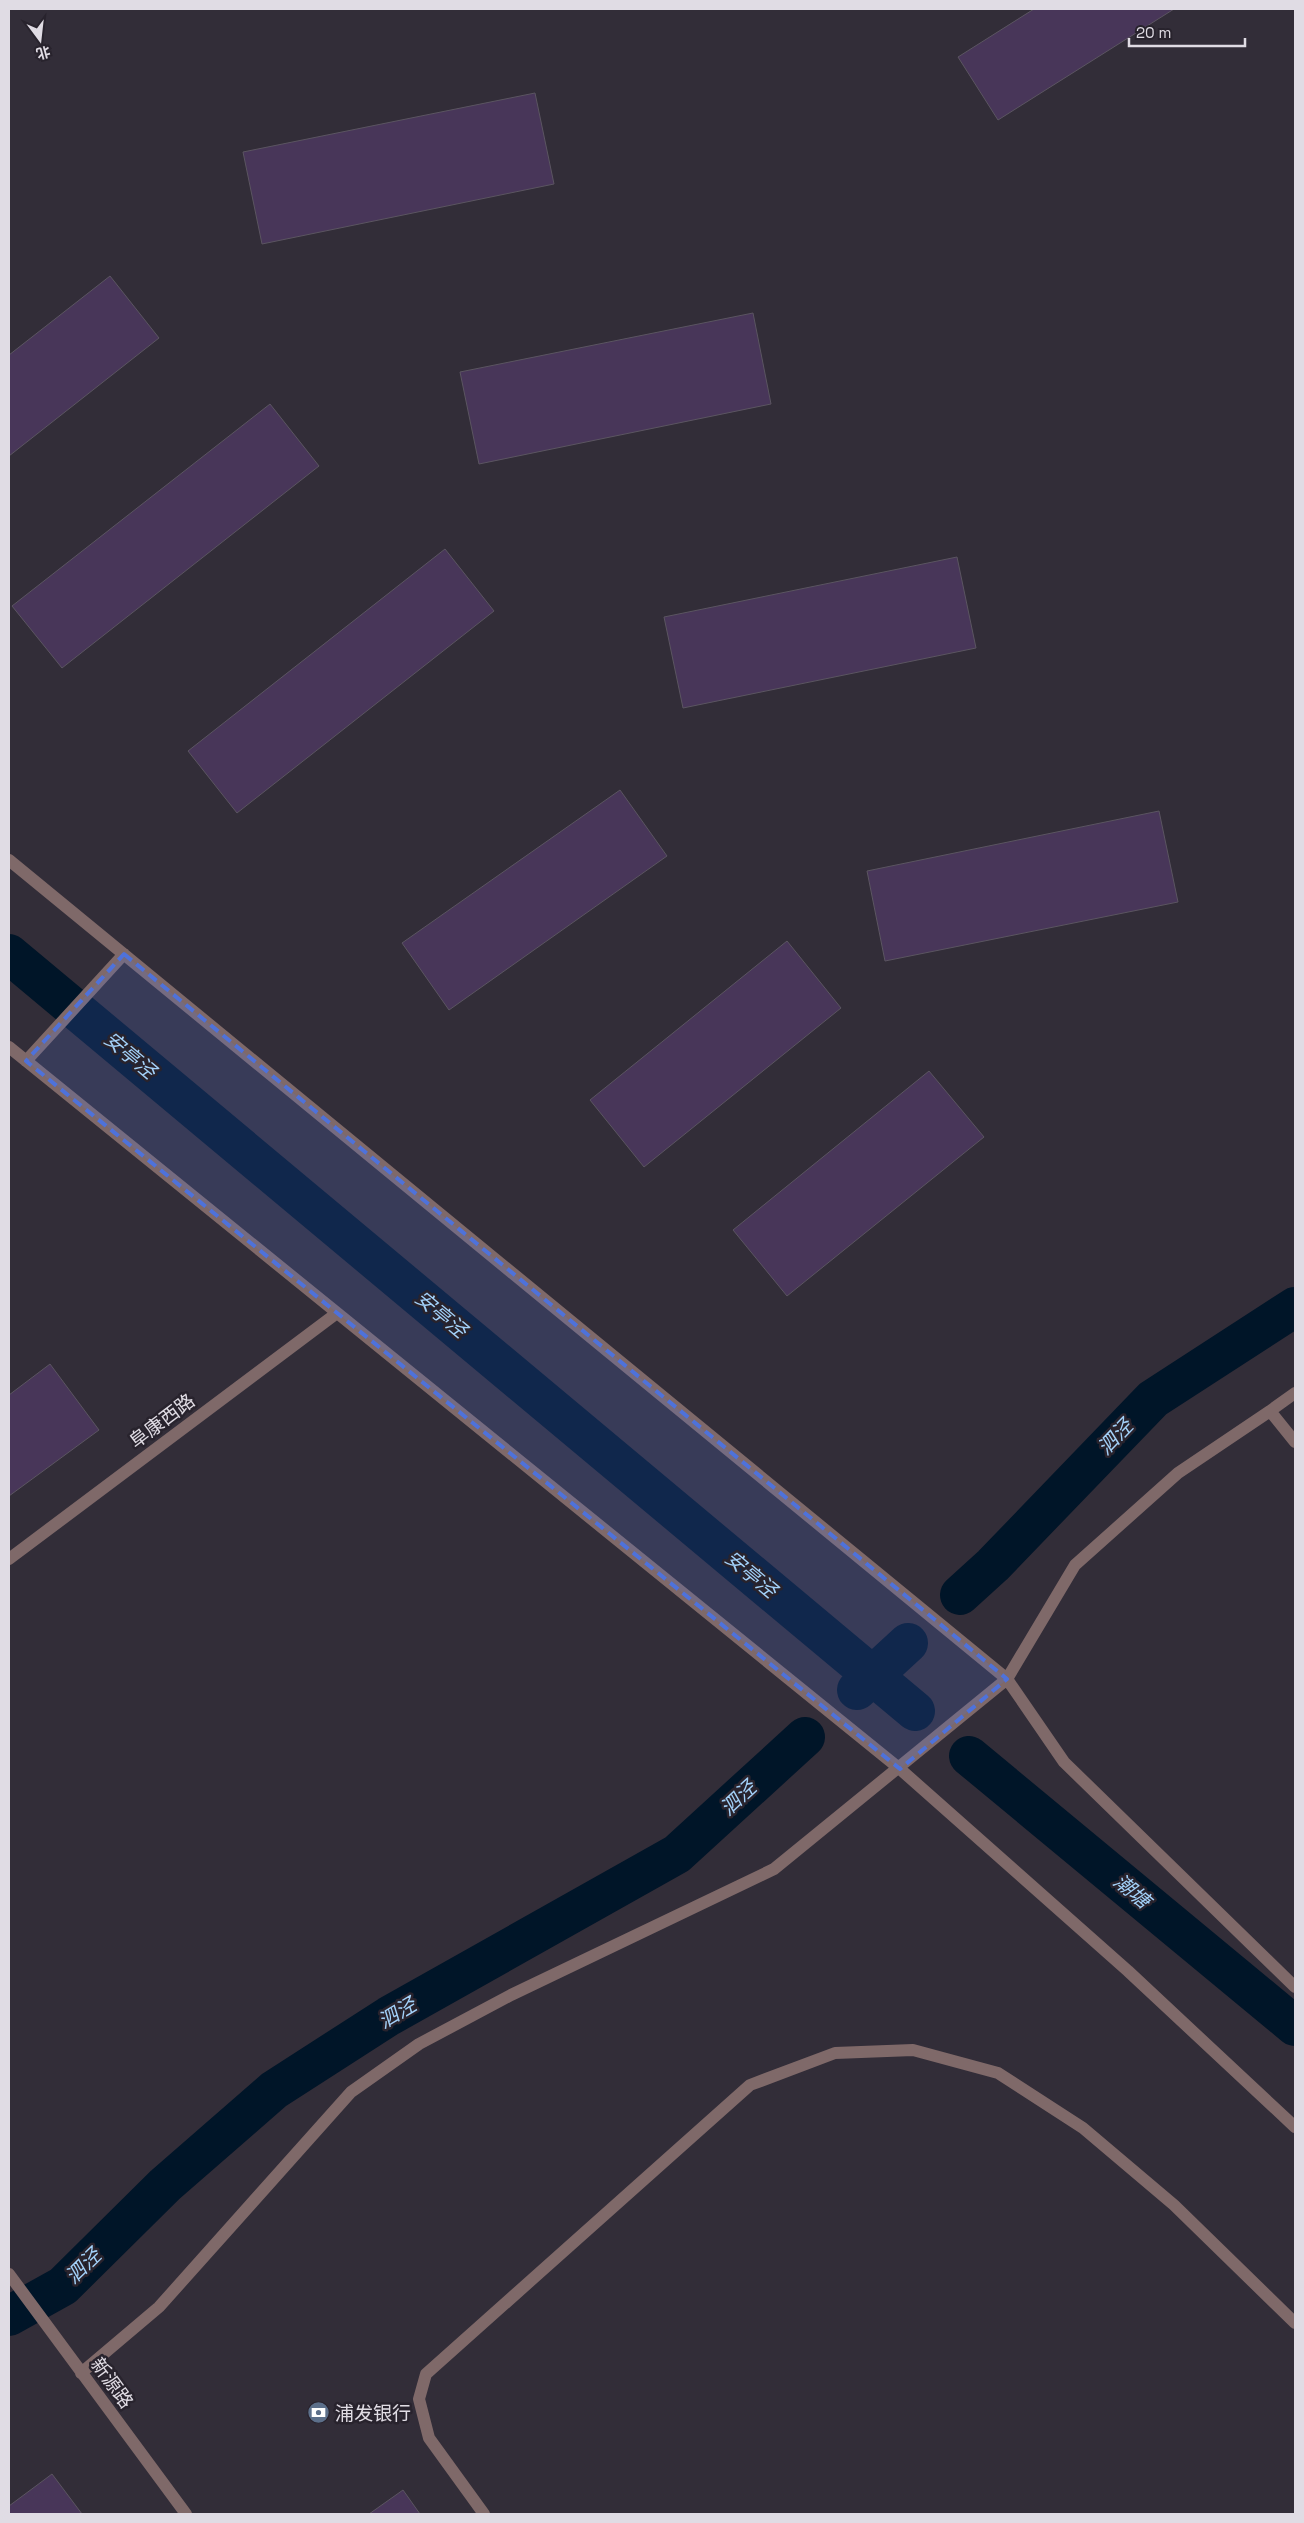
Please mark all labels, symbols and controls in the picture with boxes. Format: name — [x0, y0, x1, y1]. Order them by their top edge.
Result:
north arrow — [15, 15, 65, 65]
scale bar — [1129, 15, 1245, 47]
text: 20 m — [1136, 23, 1171, 42]
text: 北 — [34, 42, 52, 63]
water label: 安亭泾 — [99, 1026, 163, 1086]
water label: 安亭泾 — [410, 1285, 474, 1345]
street label: 阜康西路 — [124, 1388, 200, 1454]
water label: 泗泾 — [1092, 1412, 1140, 1460]
water label: 安亭泾 — [720, 1545, 784, 1605]
water label: 泗泾 — [715, 1773, 763, 1821]
water label: 潮塘 — [1108, 1868, 1158, 1916]
water label: 泗泾 — [373, 1991, 423, 2034]
water label: 泗泾 — [60, 2241, 108, 2289]
street label: 新源路 — [85, 2353, 139, 2413]
bank icon: 浦发银行 — [307, 2401, 331, 2425]
place label: 浦发银行 — [335, 2401, 411, 2426]

